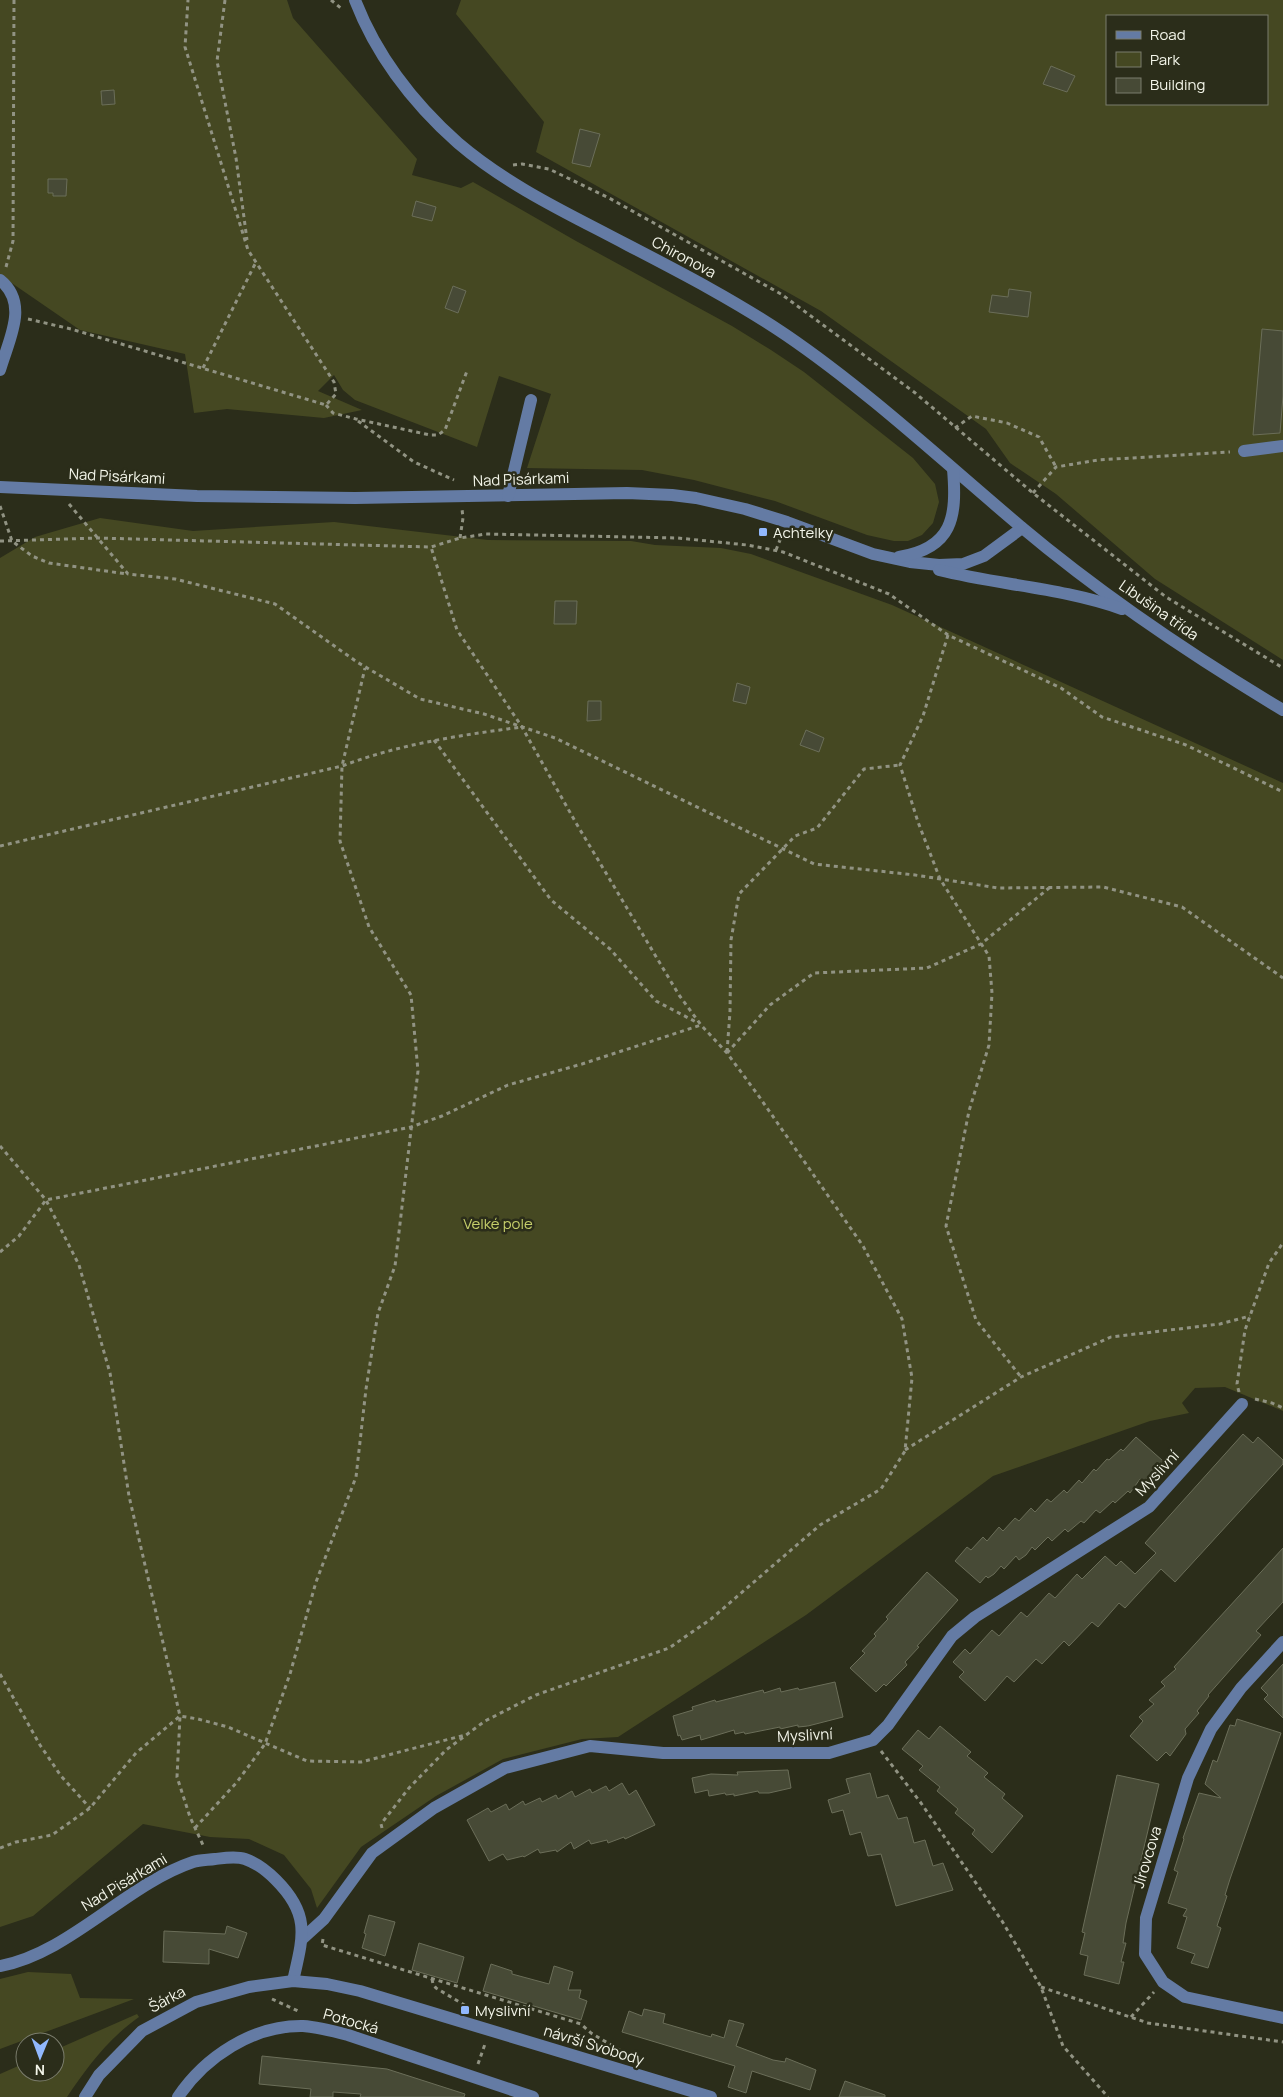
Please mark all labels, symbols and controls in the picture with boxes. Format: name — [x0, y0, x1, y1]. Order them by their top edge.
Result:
legend — [1106, 15, 1268, 105]
text: Road — [1150, 24, 1186, 45]
text: Park — [1150, 49, 1180, 70]
text: Building — [1150, 74, 1205, 95]
street label: Chironova — [648, 231, 720, 283]
street label: Nad Pisárkami — [68, 463, 166, 489]
street label: Nad Pisárkami — [472, 467, 570, 491]
place label: Achtelky — [773, 522, 833, 543]
marker: Achtelky — [757, 526, 769, 538]
street label: Libušina třída — [1115, 575, 1203, 645]
park label: Velké pole — [463, 1213, 533, 1234]
street label: Myslivní — [1130, 1445, 1184, 1500]
street label: Myslivní — [777, 1723, 834, 1747]
street label: Jírovcova — [1128, 1823, 1166, 1891]
street label: Nad Pisárkami — [77, 1848, 171, 1916]
street label: Šárka — [145, 1981, 189, 2017]
place label: Myslivní — [475, 2000, 531, 2021]
street label: Potocká — [321, 2003, 381, 2039]
marker: Myslivní — [459, 2004, 471, 2016]
street label: návrší Svobody — [541, 2020, 647, 2070]
north arrow — [15, 2032, 65, 2082]
text: N — [35, 2061, 45, 2080]

